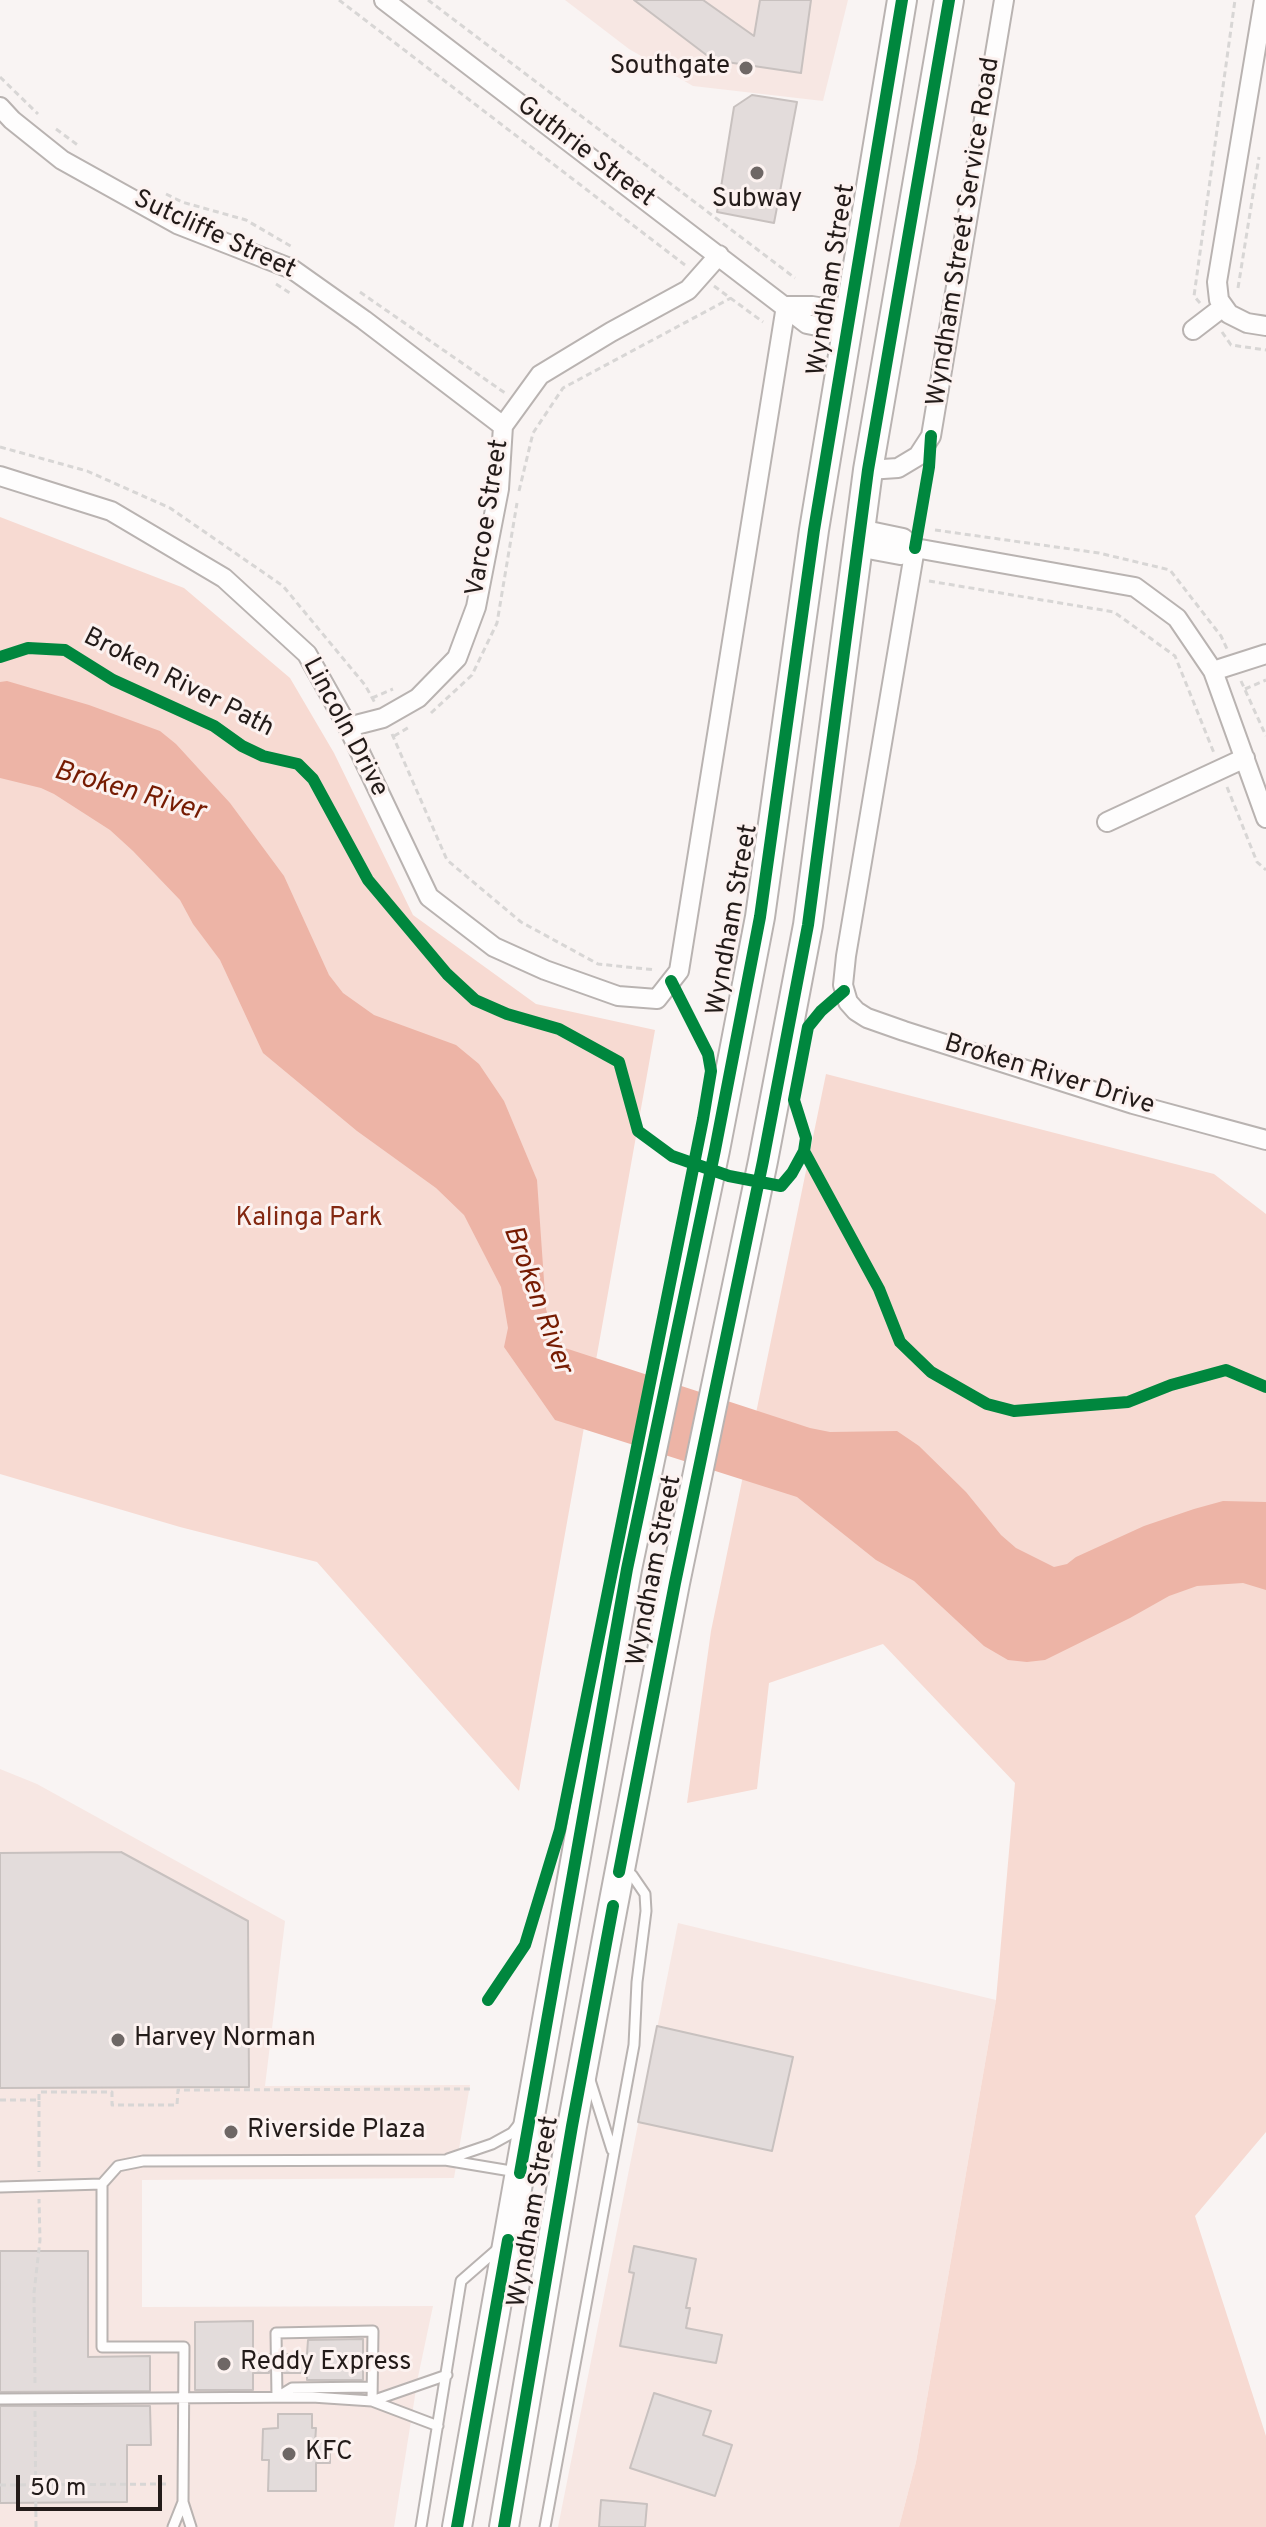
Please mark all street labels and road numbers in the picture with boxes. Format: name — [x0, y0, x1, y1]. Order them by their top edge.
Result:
street label: Wyndham Street Service Road — [922, 55, 1008, 409]
street label: Guthrie Street — [510, 91, 660, 215]
street label: Wyndham Street — [802, 182, 864, 378]
street label: Sutcliffe Street — [128, 185, 300, 287]
street label: Varcoe Street — [461, 437, 517, 599]
street label: Broken River Path — [77, 622, 279, 746]
street label: Lincoln Drive — [294, 653, 394, 803]
street label: Wyndham Street — [702, 822, 766, 1018]
street label: Broken River Drive — [940, 1029, 1158, 1123]
street label: Wyndham Street — [622, 1473, 690, 1669]
street label: Wyndham Street — [503, 2114, 567, 2310]

